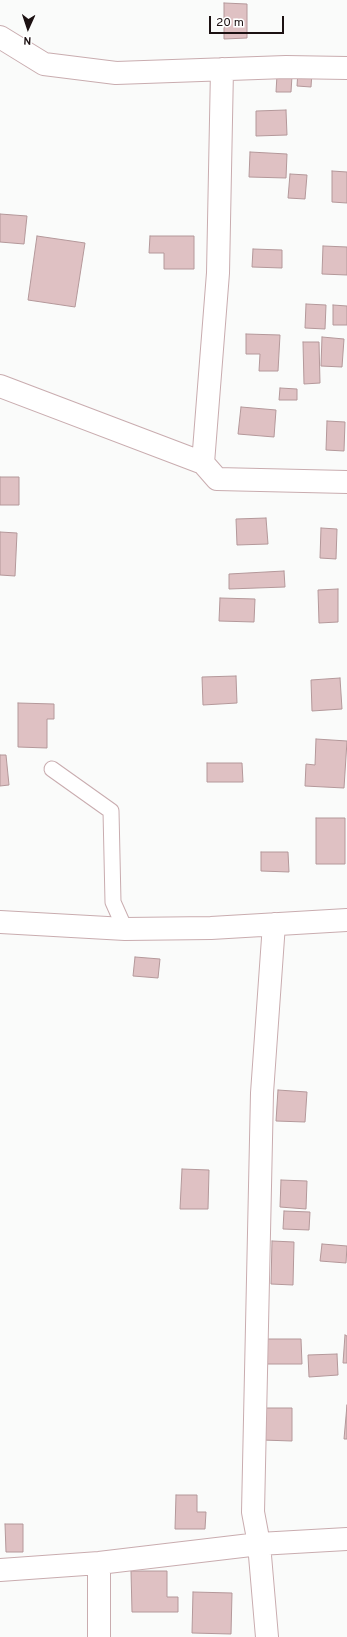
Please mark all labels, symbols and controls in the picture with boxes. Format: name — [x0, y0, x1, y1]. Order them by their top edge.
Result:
north arrow — [8, 8, 48, 48]
scale bar — [211, 8, 286, 34]
text: 20 m — [216, 15, 244, 31]
text: N — [23, 33, 32, 47]

